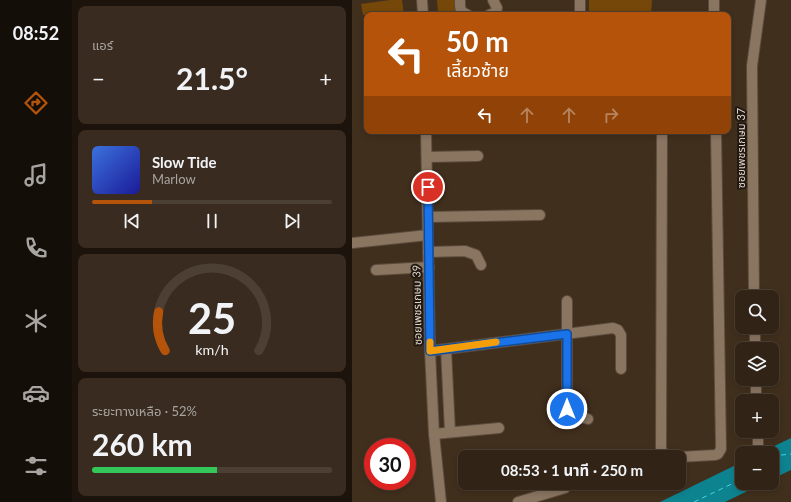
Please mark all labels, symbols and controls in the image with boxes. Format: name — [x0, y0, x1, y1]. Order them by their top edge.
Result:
text: 08:52 — [13, 22, 59, 44]
text: 50 m — [446, 24, 509, 58]
icon: left — [380, 28, 432, 80]
text: แอร์ — [92, 37, 113, 53]
text: เลี้ยวซ้าย — [446, 59, 509, 81]
text: 21.5° — [176, 60, 248, 96]
text: − — [92, 65, 105, 92]
text: + — [319, 65, 332, 92]
icon: directions — [22, 89, 50, 117]
icon: left — [474, 104, 496, 126]
icon: ahead — [516, 104, 538, 126]
icon: ahead — [558, 104, 580, 126]
icon: right — [600, 104, 622, 126]
street label: ซอยเพชรเกษม 37 — [734, 108, 747, 188]
text: Slow Tide — [152, 153, 217, 171]
icon: music — [22, 161, 50, 189]
pin — [411, 170, 445, 204]
text: Marlow — [152, 171, 196, 187]
icon: arrive — [417, 176, 439, 198]
icon: previous — [121, 210, 143, 232]
icon: pause — [201, 210, 223, 232]
icon: next — [281, 210, 303, 232]
icon: phone — [22, 234, 50, 262]
street label: ซอยเพชรเกษม 39 — [409, 265, 424, 345]
map controls — [735, 290, 779, 490]
button: search — [735, 290, 779, 334]
text: 25 — [188, 293, 236, 343]
icon: climate — [22, 307, 50, 335]
text: km/h — [195, 341, 229, 358]
button: layers — [735, 342, 779, 386]
icon: car — [22, 379, 50, 407]
position arrow — [546, 388, 588, 430]
button: + — [735, 394, 779, 438]
text: ระยะทางเหลือ · 52% — [92, 403, 197, 419]
text: 260 km — [92, 426, 193, 462]
speed limit sign: 30 — [364, 438, 416, 490]
button: − — [735, 446, 779, 490]
icon: filters — [22, 452, 50, 480]
text: 08:53 · 1 นาที · 250 m — [501, 461, 643, 479]

